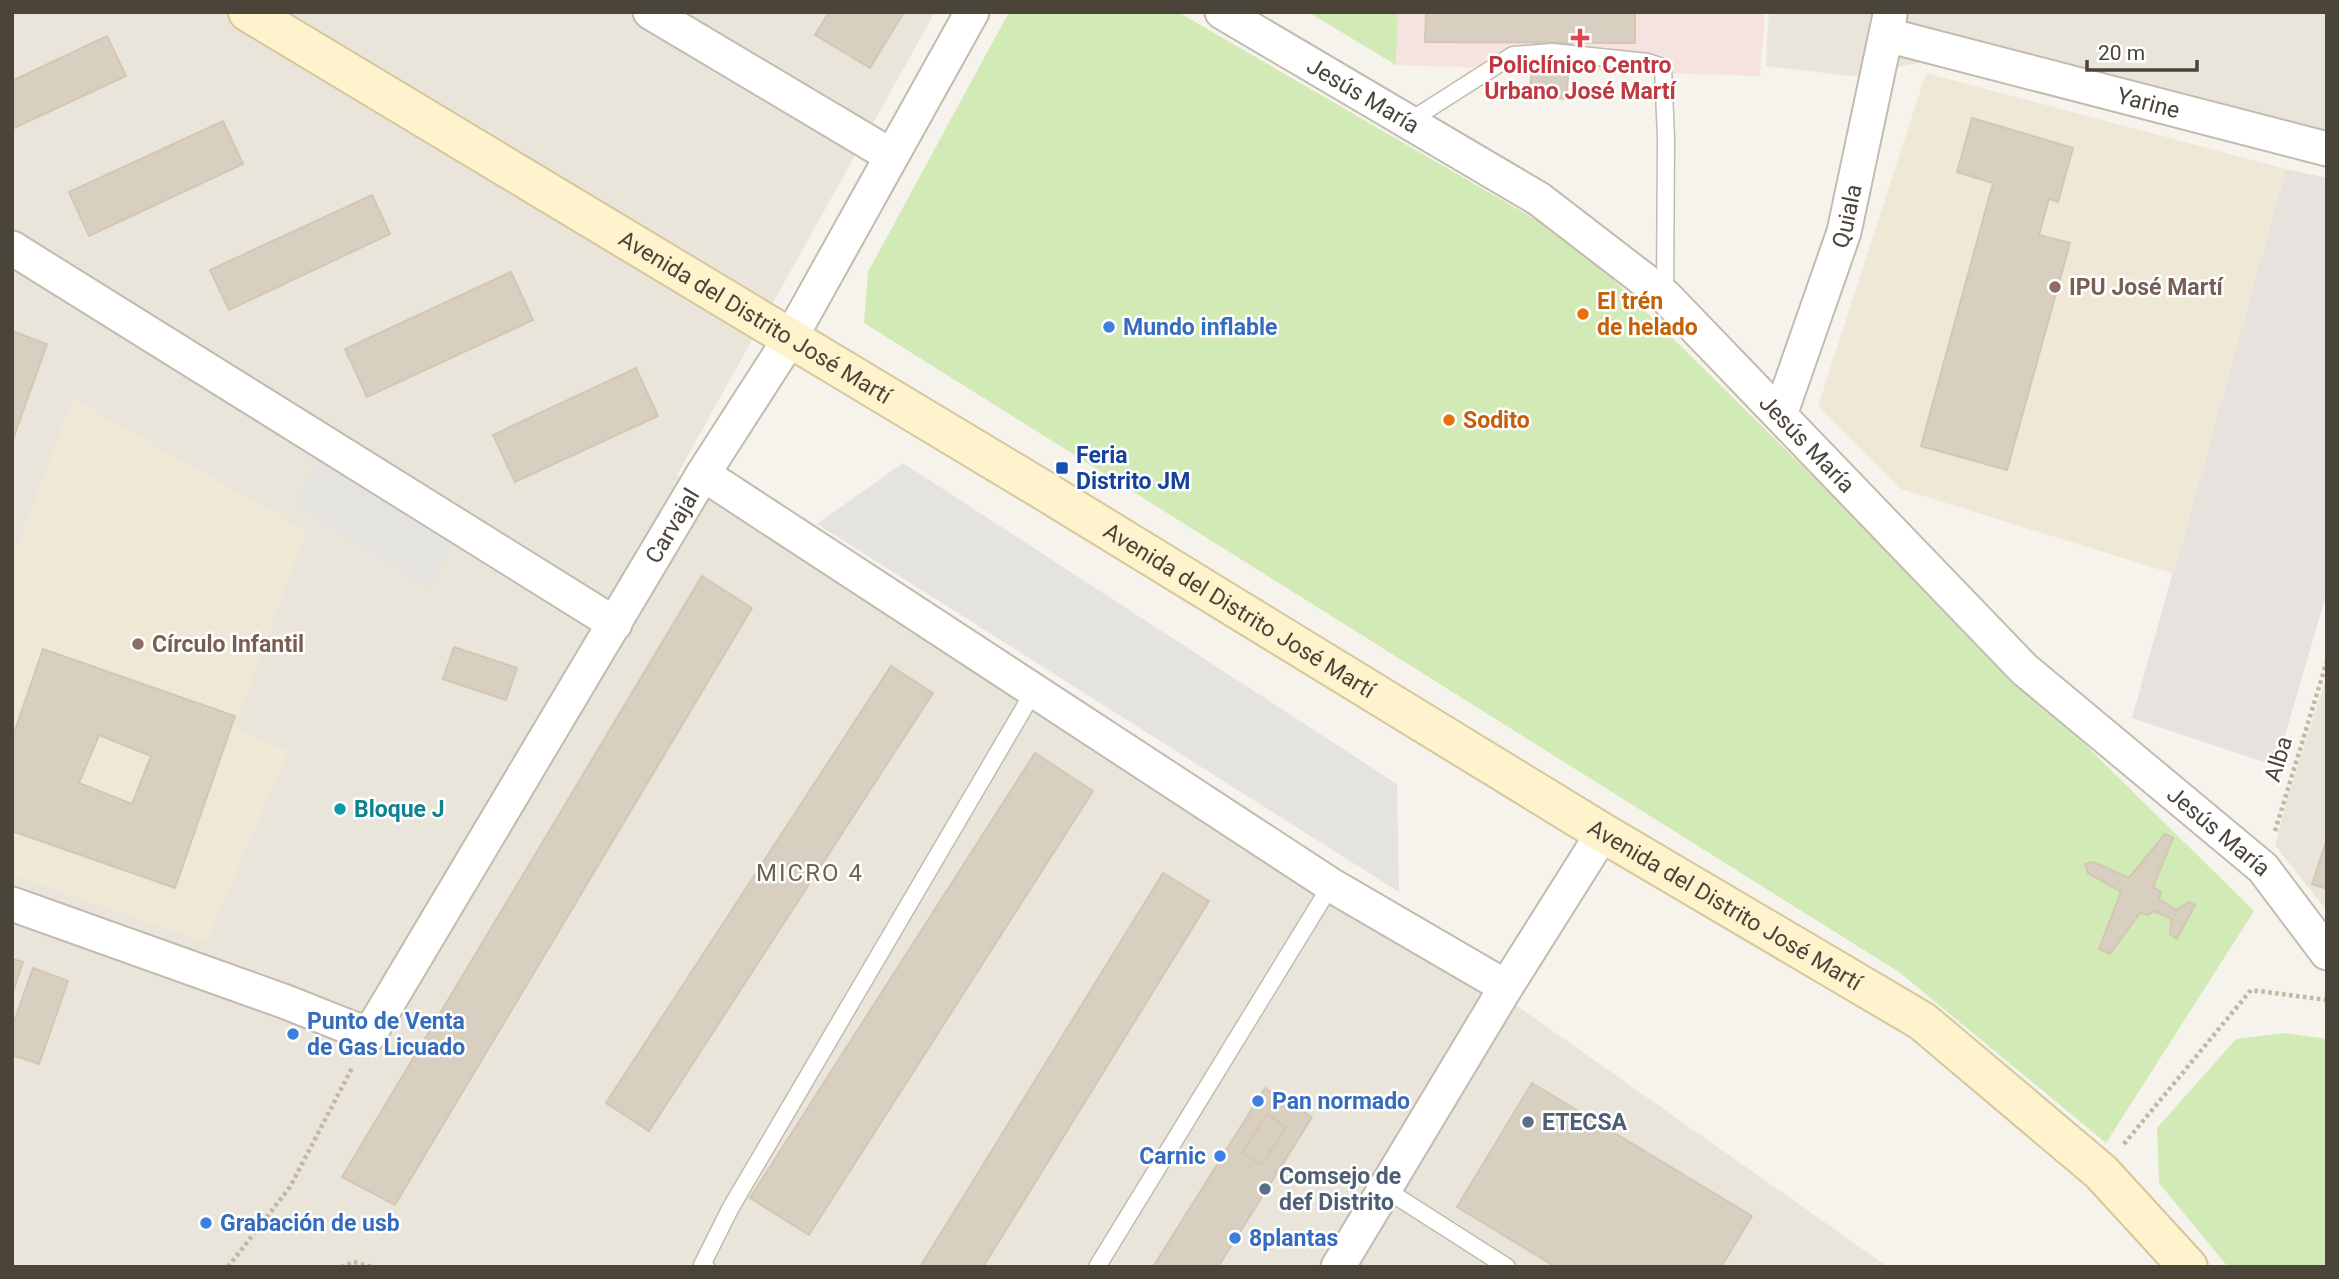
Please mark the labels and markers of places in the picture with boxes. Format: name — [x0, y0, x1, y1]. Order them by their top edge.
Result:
marker: Policlínico Centro Urbano José Martí — [1570, 28, 1590, 48]
place label: Policlínico Centro Urbano José Martí — [1484, 52, 1678, 105]
place label: IPU José Martí — [2069, 274, 2224, 301]
marker: IPU José Martí — [2047, 279, 2063, 295]
place label: El trén de helado — [1597, 288, 1698, 341]
marker: El trén de helado — [1575, 306, 1591, 322]
place label: Mundo inflable — [1123, 314, 1277, 341]
marker: Mundo inflable — [1101, 319, 1117, 335]
place label: Sodito — [1463, 407, 1530, 434]
marker: Sodito — [1441, 412, 1457, 428]
place label: Feria Distrito JM — [1076, 442, 1190, 495]
marker: Feria Distrito JM — [1054, 460, 1070, 476]
place label: Círculo Infantil — [152, 631, 304, 658]
marker: Círculo Infantil — [130, 636, 146, 652]
place label: Bloque J — [354, 796, 445, 823]
marker: Bloque J — [332, 801, 348, 817]
place label: Punto de Venta de Gas Licuado — [307, 1008, 465, 1061]
marker: Punto de Venta de Gas Licuado — [285, 1026, 301, 1042]
place label: Pan normado — [1272, 1088, 1410, 1115]
marker: Pan normado — [1250, 1093, 1266, 1109]
place label: ETECSA — [1542, 1109, 1628, 1136]
marker: ETECSA — [1520, 1114, 1536, 1130]
place label: Carnic — [1139, 1143, 1206, 1170]
marker: Carnic — [1212, 1148, 1228, 1164]
place label: Comsejo de def Distrito — [1279, 1163, 1401, 1216]
marker: Comsejo de def Distrito — [1257, 1181, 1273, 1197]
place label: Grabación de usb — [220, 1210, 400, 1237]
marker: Grabación de usb — [198, 1215, 214, 1231]
place label: 8plantas — [1249, 1225, 1338, 1252]
marker: 8plantas — [1227, 1230, 1243, 1246]

